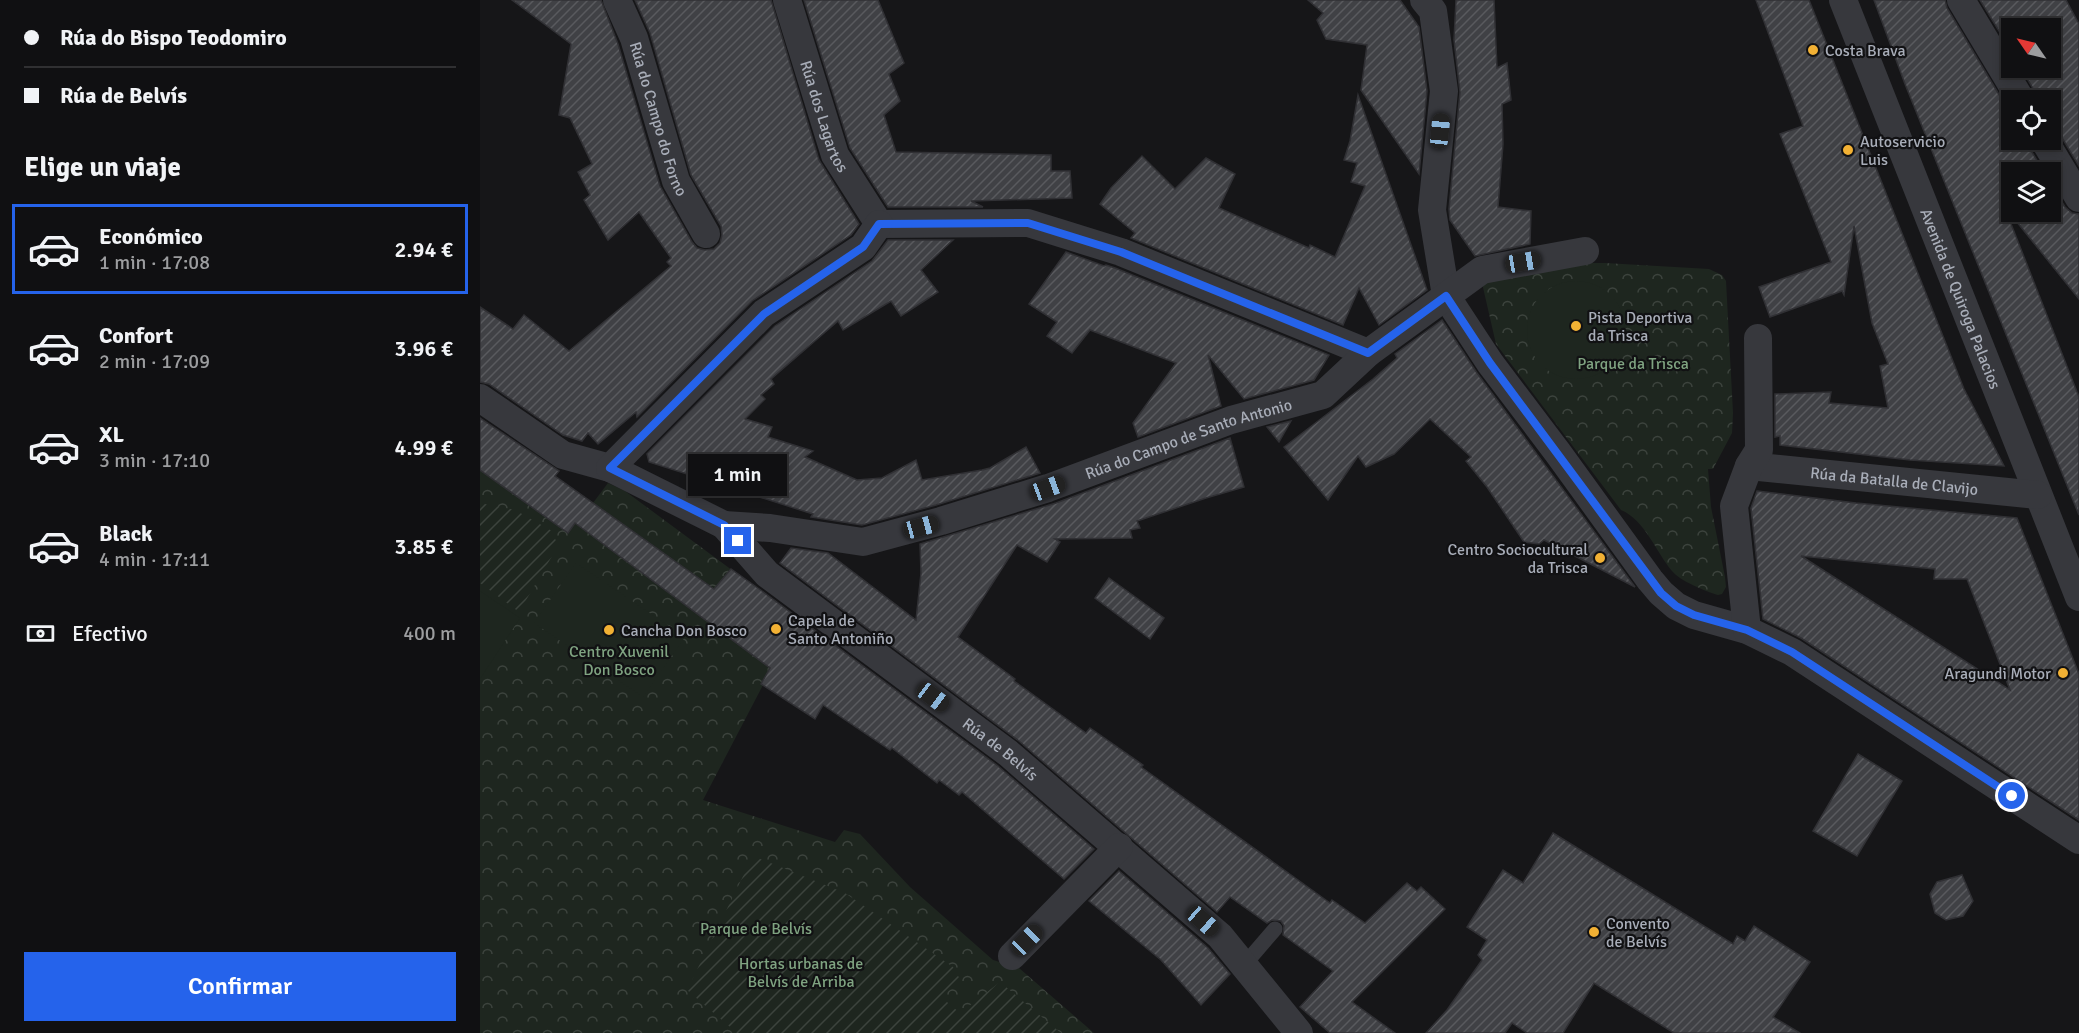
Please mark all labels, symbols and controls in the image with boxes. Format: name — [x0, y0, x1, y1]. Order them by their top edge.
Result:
north arrow — [2001, 18, 2061, 78]
map controls — [2001, 18, 2061, 222]
text: Rúa do Bispo Teodomiro — [60, 24, 287, 51]
street label: Rúa do Campo do Forno — [625, 39, 691, 200]
place label: Costa Brava — [1825, 41, 1906, 61]
marker: Costa Brava — [1806, 43, 1820, 57]
street label: Rúa dos Lagartos — [795, 58, 852, 176]
text: Rúa de Belvís — [60, 82, 187, 109]
button: locate — [2001, 90, 2061, 150]
car — [1429, 112, 1451, 150]
place label: Autoservicio Luis — [1860, 132, 1945, 170]
marker: Autoservicio Luis — [1841, 143, 1855, 157]
text: Elige un viaje — [24, 151, 181, 184]
button: layers — [2001, 162, 2061, 222]
street label: Avenida de Quiroga Palacios — [1915, 206, 2005, 392]
icon: car — [27, 222, 81, 276]
text: Económico — [99, 223, 203, 250]
text: 2.94 € — [395, 236, 453, 263]
text: 1 min · 17:08 — [99, 250, 210, 275]
car — [1504, 250, 1542, 274]
place label: Pista Deportiva da Trisca — [1588, 308, 1692, 346]
marker: Pista Deportiva da Trisca — [1569, 319, 1583, 333]
icon: car — [27, 321, 81, 375]
text: Confort — [99, 322, 173, 349]
text: 3.96 € — [395, 335, 453, 362]
text: 2 min · 17:09 — [99, 349, 210, 374]
park label: Parque da Trisca — [1577, 354, 1689, 374]
street label: Rúa do Campo de Santo Antonio — [1083, 395, 1294, 484]
icon: car — [27, 420, 81, 474]
text: XL — [99, 421, 124, 448]
text: 4.99 € — [395, 434, 453, 461]
text: 3 min · 17:10 — [99, 448, 210, 473]
callout: 1 min — [688, 454, 788, 496]
text: 1 min — [714, 462, 761, 487]
street label: Rúa da Batalla de Clavijo — [1809, 463, 1979, 500]
car — [1028, 473, 1068, 503]
car — [901, 514, 941, 540]
icon: car — [27, 519, 81, 573]
text: Black — [99, 520, 153, 547]
route end — [724, 527, 751, 554]
text: 3.85 € — [395, 533, 453, 560]
place label: Centro Sociocultural da Trisca — [1447, 540, 1588, 578]
text: 4 min · 17:11 — [99, 547, 210, 572]
marker: Centro Sociocultural da Trisca — [1593, 551, 1607, 565]
place label: Capela de Santo Antoniño — [788, 611, 893, 649]
icon: cash — [24, 617, 57, 650]
text: Efectivo — [72, 620, 148, 647]
text: 400 m — [403, 621, 456, 646]
place label: Cancha Don Bosco — [621, 621, 747, 641]
marker: Capela de Santo Antoniño — [769, 622, 783, 636]
marker: Cancha Don Bosco — [602, 623, 616, 637]
park label: Centro Xuvenil Don Bosco — [569, 642, 669, 680]
place label: Aragundi Motor — [1944, 664, 2051, 684]
marker: Aragundi Motor — [2056, 666, 2070, 680]
car — [913, 679, 953, 715]
street label: Rúa de Belvís — [958, 714, 1042, 786]
route start — [1998, 782, 2025, 809]
car — [1184, 902, 1222, 940]
place label: Convento de Belvís — [1606, 914, 1670, 952]
park label: Parque de Belvís — [700, 919, 812, 939]
car — [1008, 921, 1046, 959]
marker: Convento de Belvís — [1587, 925, 1601, 939]
button: Confirmar — [24, 952, 456, 1021]
park label: Hortas urbanas de Belvís de Arriba — [739, 954, 863, 992]

